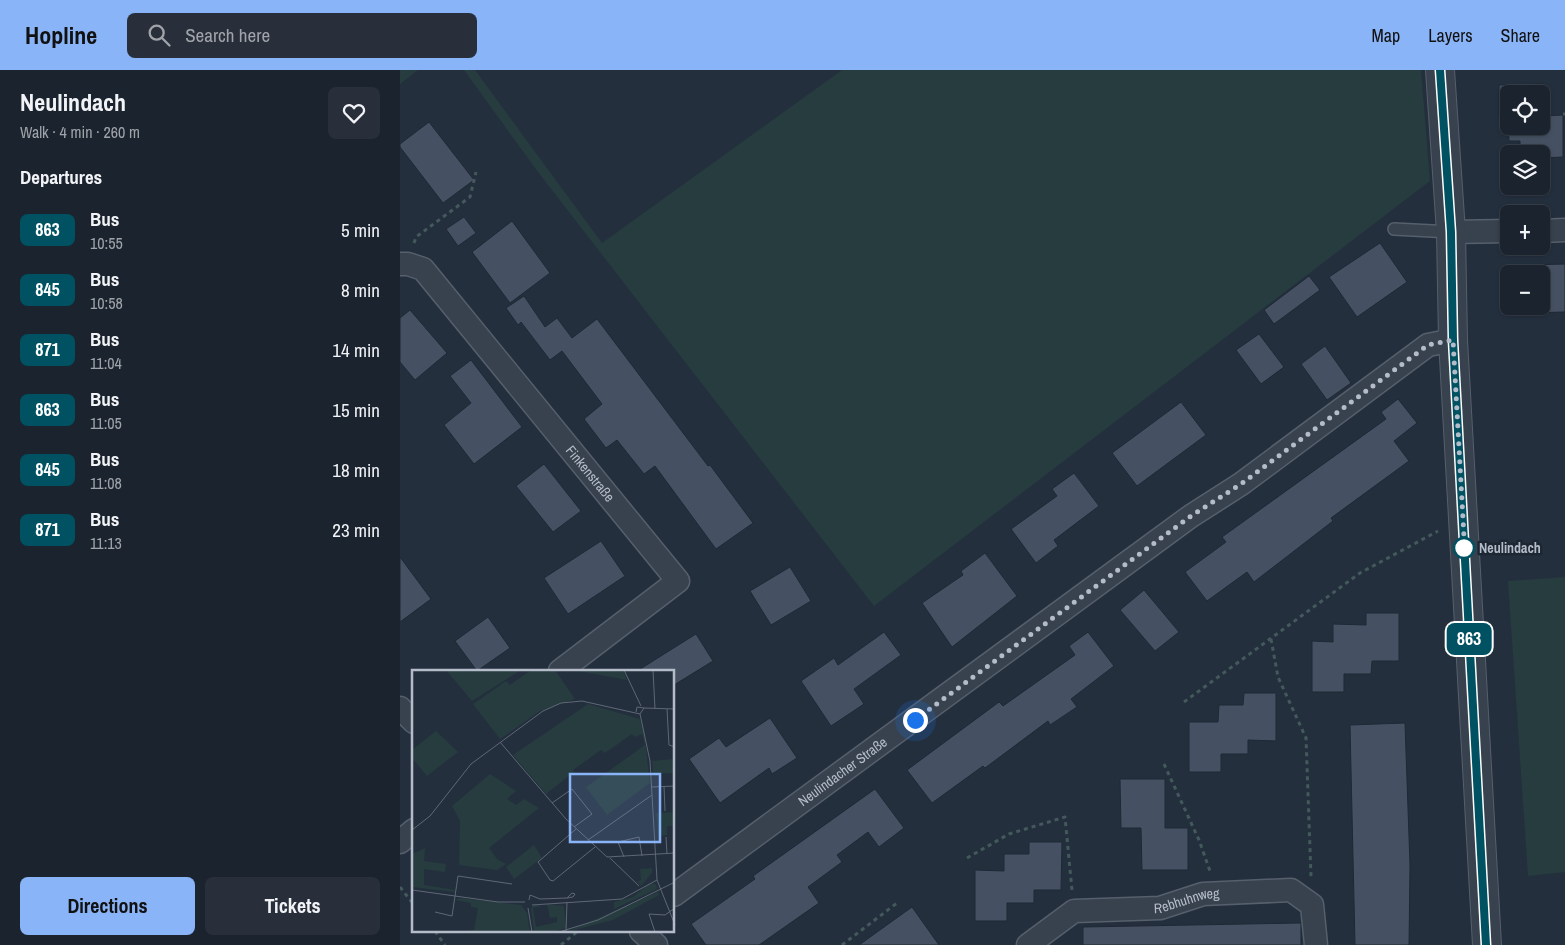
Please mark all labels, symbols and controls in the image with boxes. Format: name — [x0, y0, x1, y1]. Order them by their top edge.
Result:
search box — [127, 13, 477, 58]
text: Hopline — [25, 19, 97, 51]
icon: search — [145, 21, 173, 49]
text: Search here — [185, 22, 270, 48]
text: Map — [1372, 23, 1400, 48]
text: Layers — [1428, 23, 1473, 48]
text: Share — [1501, 23, 1540, 48]
map controls — [1500, 85, 1550, 315]
button: locate — [1500, 85, 1550, 135]
text: Neulindach — [20, 86, 126, 118]
button: heart — [328, 87, 380, 139]
text: Walk · 4 min · 260 m — [20, 121, 140, 143]
button: layers — [1500, 145, 1550, 195]
text: Departures — [20, 164, 102, 190]
button: + — [1500, 205, 1550, 255]
text: Bus — [90, 206, 119, 232]
text: 863 — [35, 217, 60, 242]
text: 5 min — [341, 217, 380, 243]
text: 10:55 — [90, 232, 123, 254]
button: − — [1500, 265, 1550, 315]
text: Bus — [90, 266, 119, 292]
text: 845 — [35, 277, 60, 302]
text: 8 min — [341, 277, 380, 303]
text: 10:58 — [90, 292, 123, 314]
text: Bus — [90, 326, 119, 352]
text: 871 — [35, 337, 60, 362]
text: 14 min — [332, 337, 380, 363]
text: 11:04 — [90, 352, 122, 374]
text: Bus — [90, 386, 119, 412]
text: 863 — [35, 397, 60, 422]
text: 15 min — [332, 397, 380, 423]
text: 11:05 — [90, 412, 122, 434]
street label: Finkenstraße — [562, 442, 619, 505]
text: Bus — [90, 446, 119, 472]
text: 845 — [35, 457, 60, 482]
text: 18 min — [332, 457, 380, 483]
text: 11:08 — [90, 472, 122, 494]
text: Bus — [90, 506, 119, 532]
text: 871 — [35, 517, 60, 542]
text: 23 min — [332, 517, 380, 543]
text: 11:13 — [90, 532, 122, 554]
marker: Neulindach — [1453, 537, 1475, 559]
place label: Neulindach — [1479, 539, 1541, 557]
line badge: 863 — [1440, 623, 1498, 655]
text: 863 — [1457, 626, 1481, 651]
inset map — [412, 670, 675, 932]
your location — [903, 708, 928, 733]
street label: Neulindacher Straße — [794, 733, 891, 810]
button: Directions — [20, 877, 195, 935]
button: Tickets — [205, 877, 380, 935]
street label: Rebhuhnweg — [1154, 884, 1220, 917]

